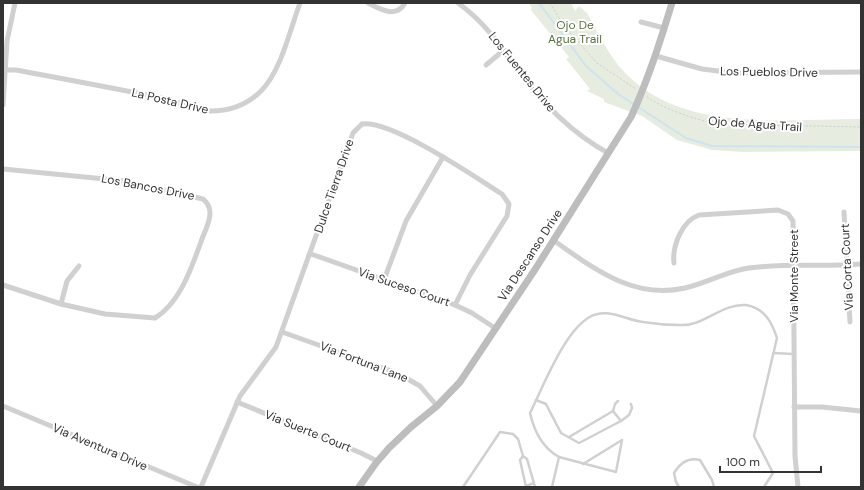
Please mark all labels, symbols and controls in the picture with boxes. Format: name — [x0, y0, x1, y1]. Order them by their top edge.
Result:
park label: Ojo De Agua Trail — [548, 17, 602, 47]
street label: Los Fuentes Drive — [485, 29, 559, 115]
street label: Los Pueblos Drive — [720, 63, 818, 81]
street label: La Posta Drive — [130, 84, 210, 118]
street label: Ojo de Agua Trail — [708, 113, 802, 135]
street label: Dulce Tierra Drive — [310, 137, 358, 235]
street label: Los Bancos Drive — [100, 170, 196, 204]
street label: Via Descanso Drive — [494, 206, 566, 304]
street label: Via Corta Court — [837, 223, 857, 311]
street label: Via Monte Street — [786, 229, 802, 323]
street label: Via Suceso Court — [356, 264, 452, 310]
street label: Via Fortuna Lane — [318, 338, 410, 386]
street label: Via Suerte Court — [262, 406, 354, 456]
street label: Via Aventura Drive — [50, 420, 150, 474]
scale bar — [720, 448, 821, 474]
text: 100 m — [726, 454, 760, 470]

